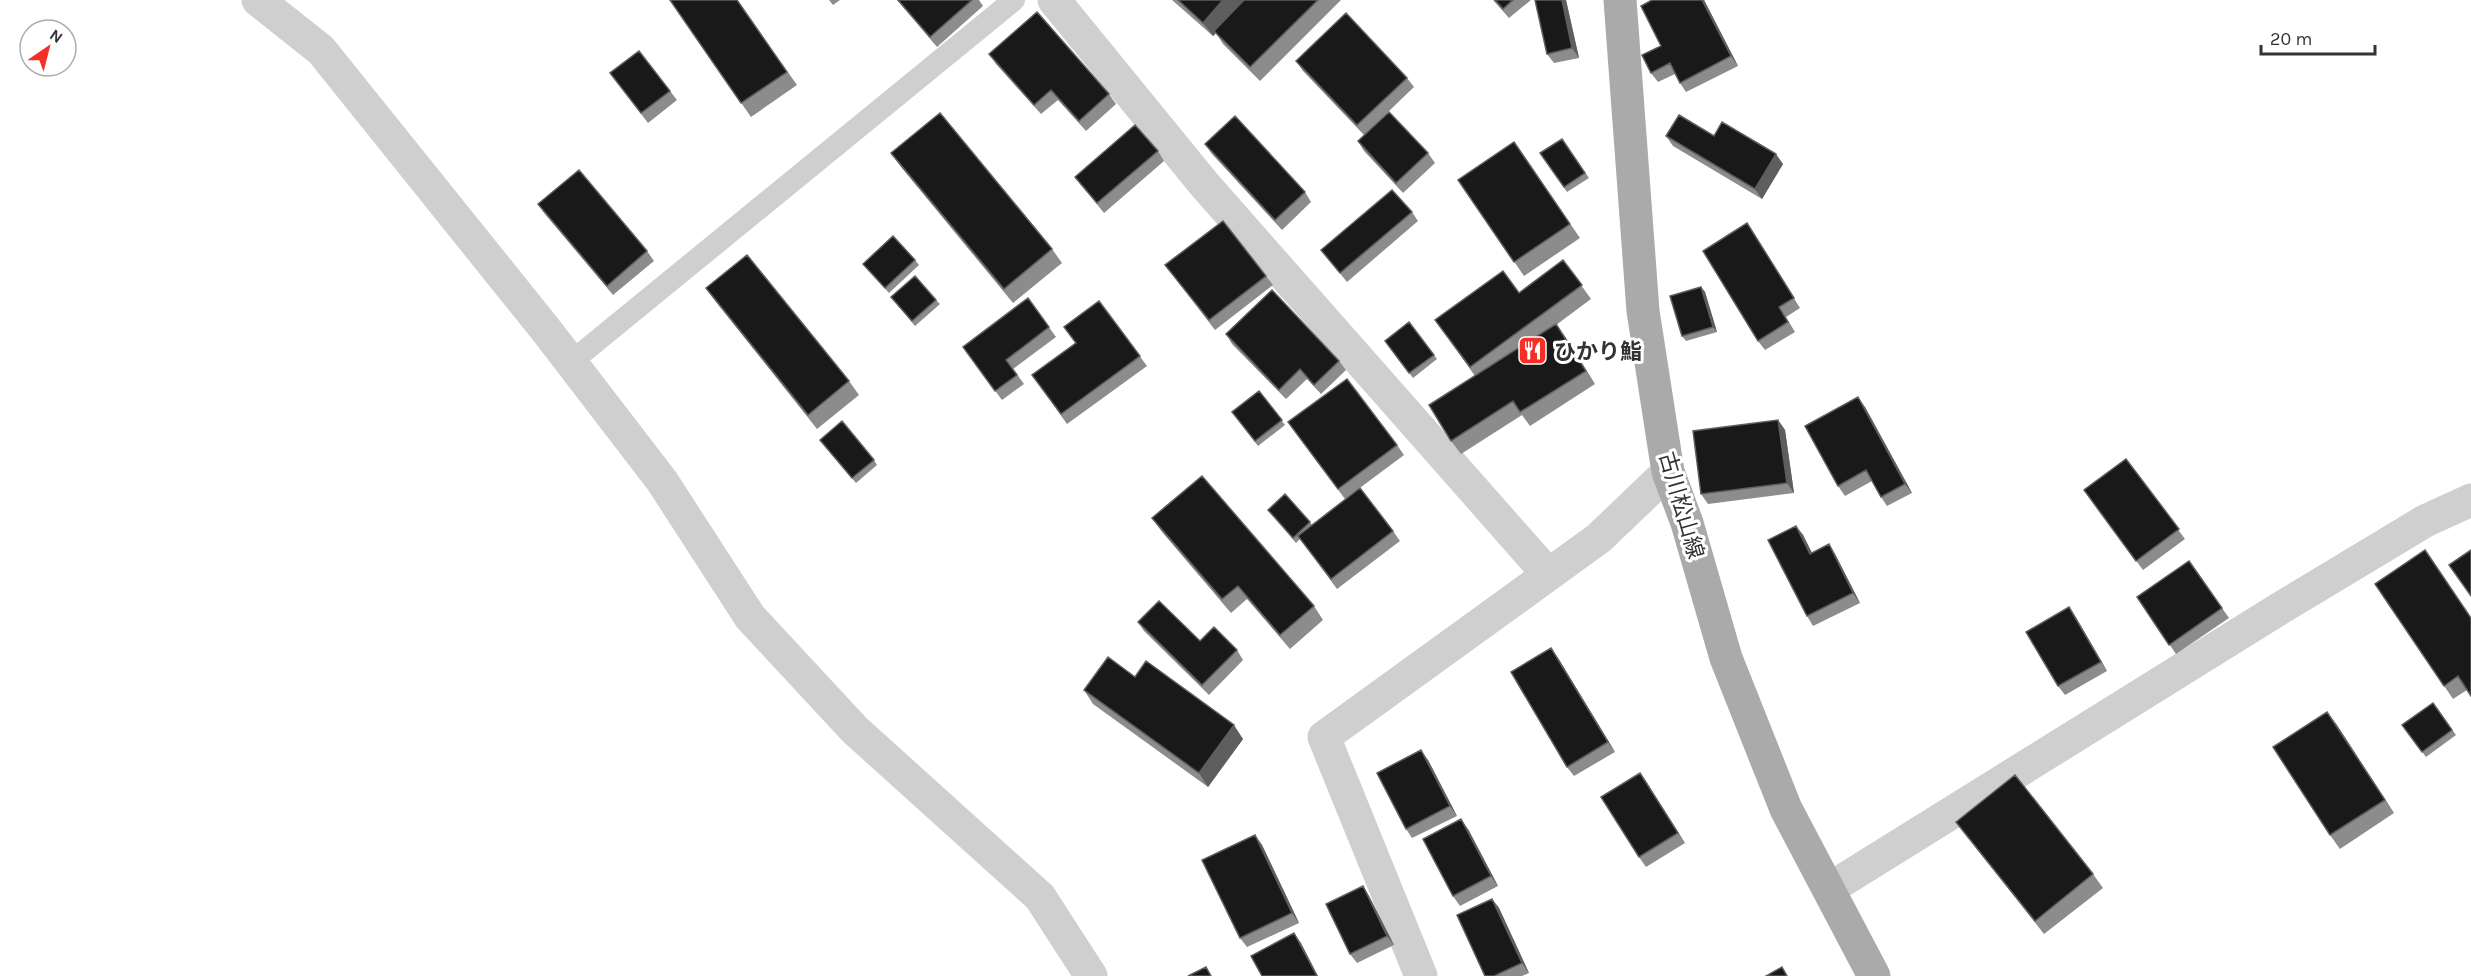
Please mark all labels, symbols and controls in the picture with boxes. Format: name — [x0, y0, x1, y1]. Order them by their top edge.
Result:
north arrow — [18, 18, 78, 78]
scale bar — [2261, 18, 2375, 56]
text: N — [46, 25, 66, 47]
text: 20 m — [2270, 28, 2312, 50]
restaurant icon: ひかり鮨 — [1517, 335, 1549, 367]
place label: ひかり鮨 — [1554, 339, 1642, 365]
street label: 古川松山線 — [1653, 449, 1709, 562]

